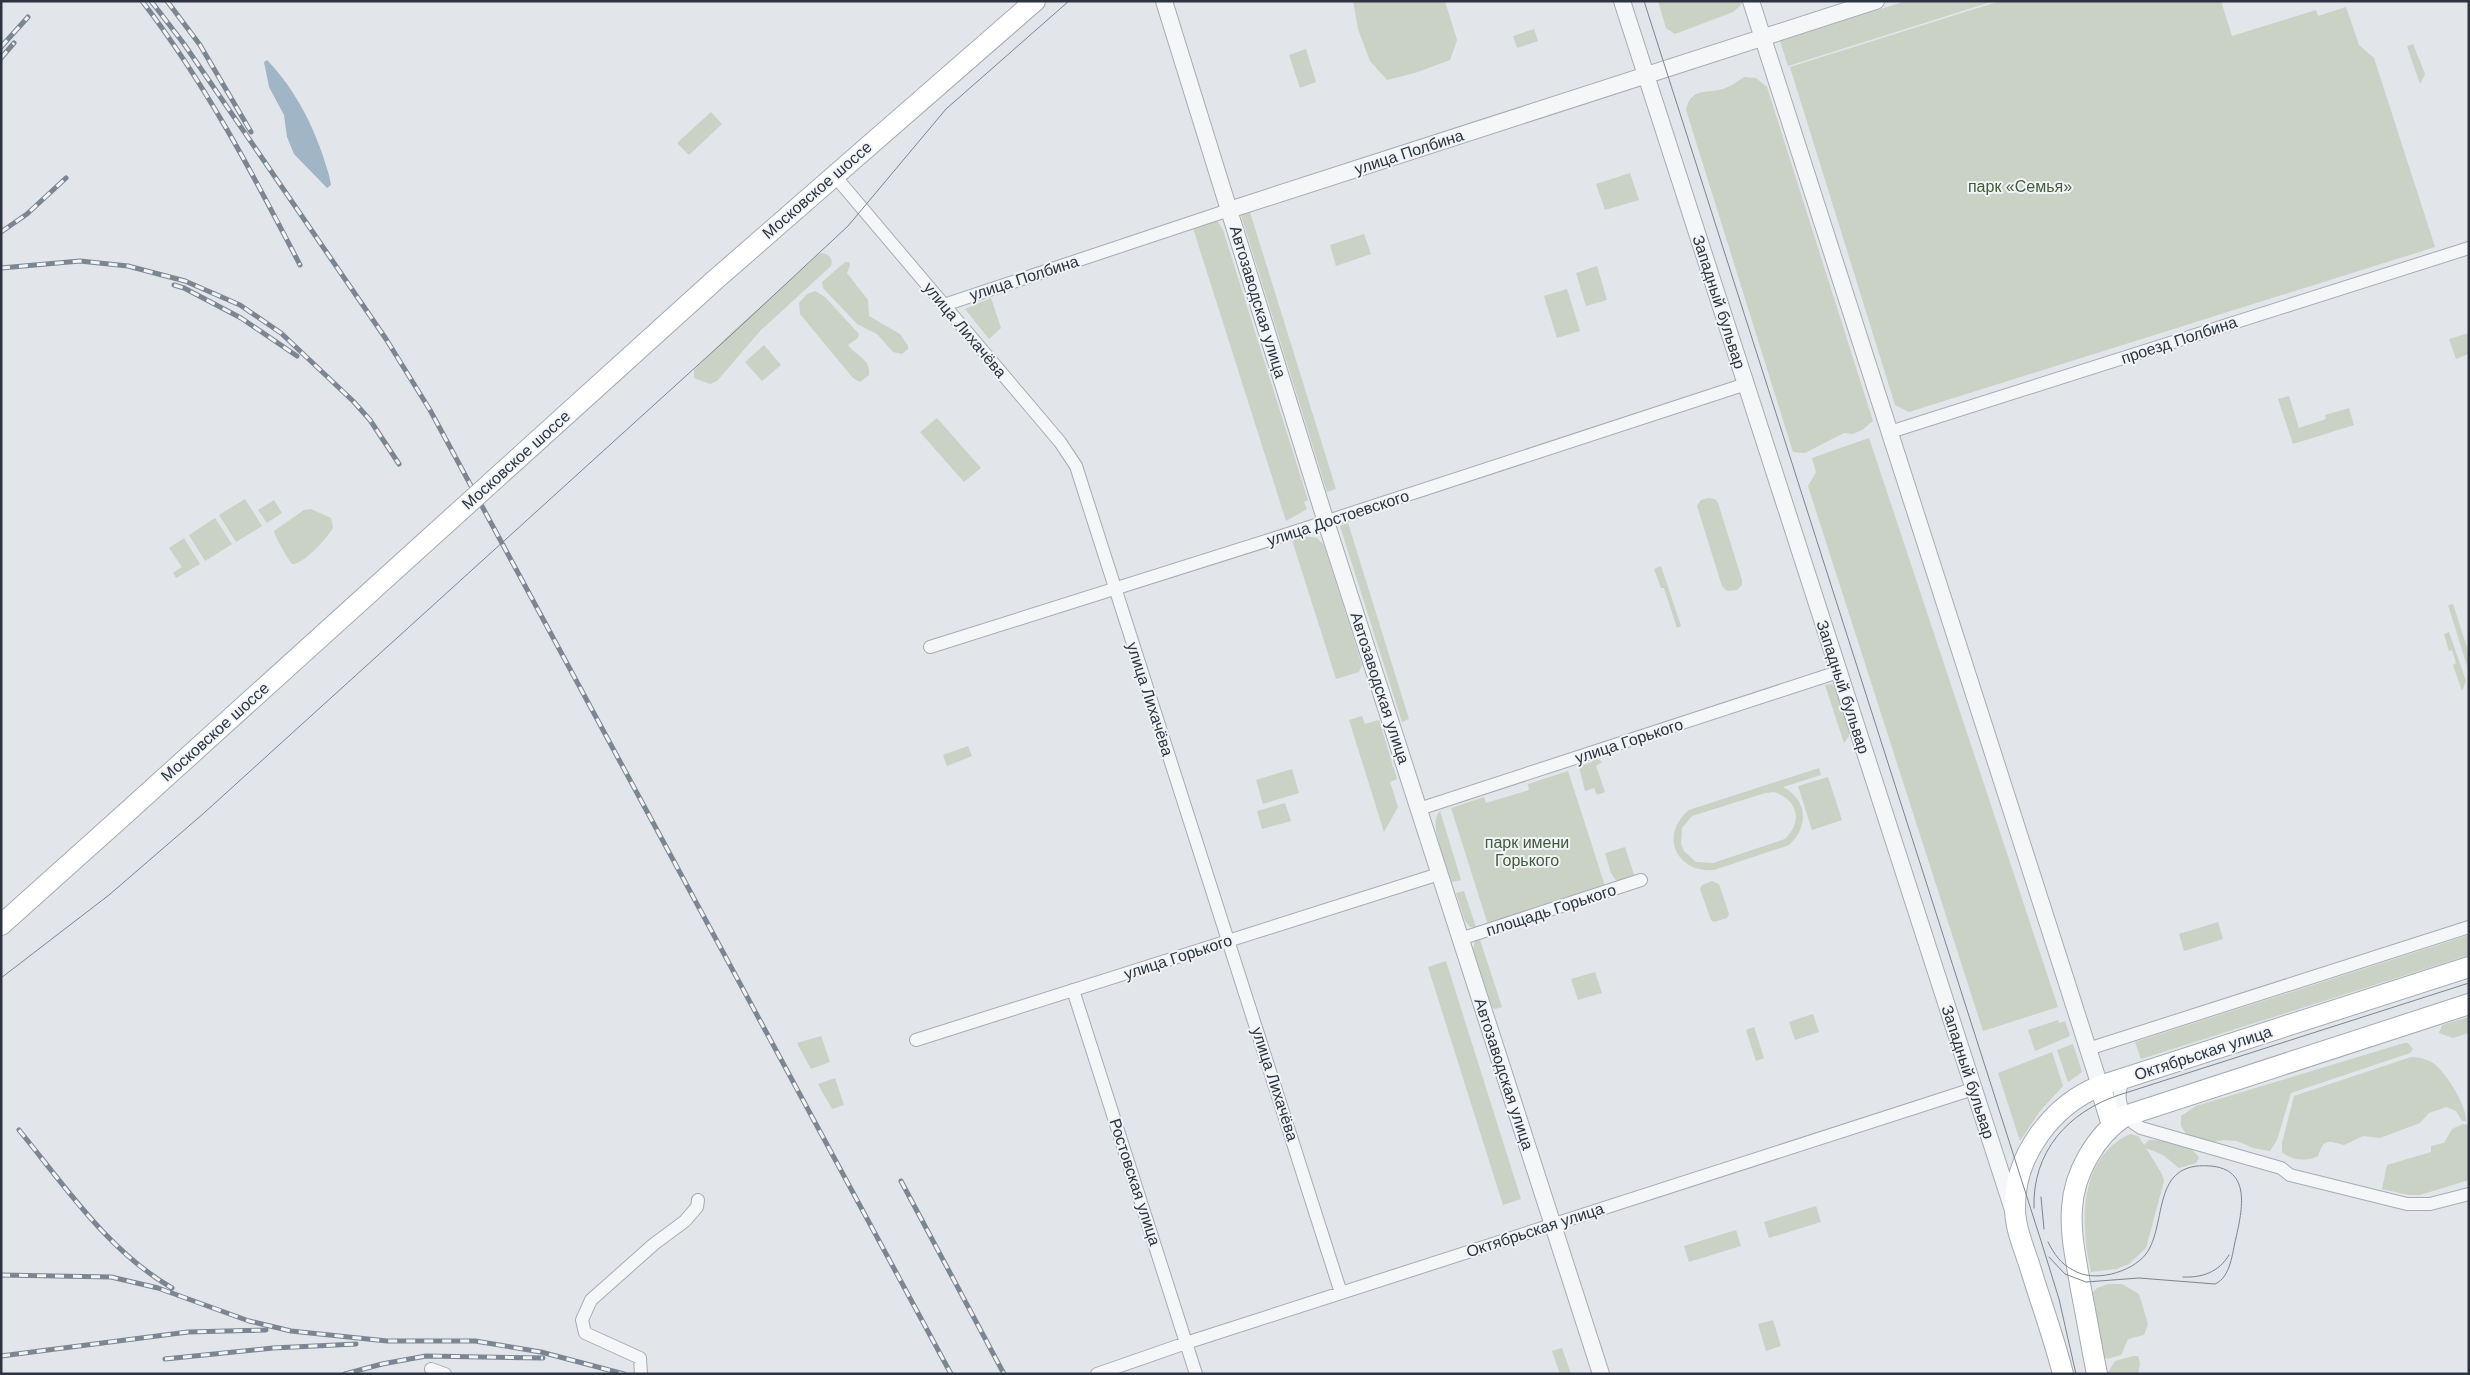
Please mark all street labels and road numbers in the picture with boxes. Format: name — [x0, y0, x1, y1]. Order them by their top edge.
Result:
street label: улица Полбина — [1352, 126, 1466, 178]
street label: Московское шоссе — [759, 138, 875, 242]
street label: Автозаводская улица — [1227, 224, 1289, 380]
street label: Западный бульвар — [1689, 233, 1749, 371]
street label: улица Полбина — [967, 252, 1081, 304]
street label: улица Лихачёва — [920, 279, 1010, 381]
street label: проезд Полбина — [2119, 313, 2239, 367]
street label: Московское шоссе — [459, 407, 573, 513]
street label: улица Достоевского — [1265, 487, 1411, 549]
street label: Автозаводская улица — [1347, 610, 1413, 766]
street label: Западный бульвар — [1813, 618, 1873, 756]
street label: улица Лихачёва — [1124, 640, 1176, 758]
street label: Московское шоссе — [158, 679, 272, 785]
street label: улица Горького — [1573, 715, 1685, 766]
street label: площадь Горького — [1484, 881, 1618, 939]
street label: улица Горького — [1122, 931, 1234, 982]
street label: Автозаводская улица — [1471, 996, 1537, 1152]
street label: Западный бульвар — [1938, 1003, 1998, 1141]
street label: Октябрьская улица — [2132, 1023, 2274, 1083]
street label: улица Лихачёва — [1249, 1025, 1301, 1143]
street label: Ростовская улица — [1106, 1116, 1164, 1248]
street label: Октябрьская улица — [1464, 1200, 1606, 1260]

